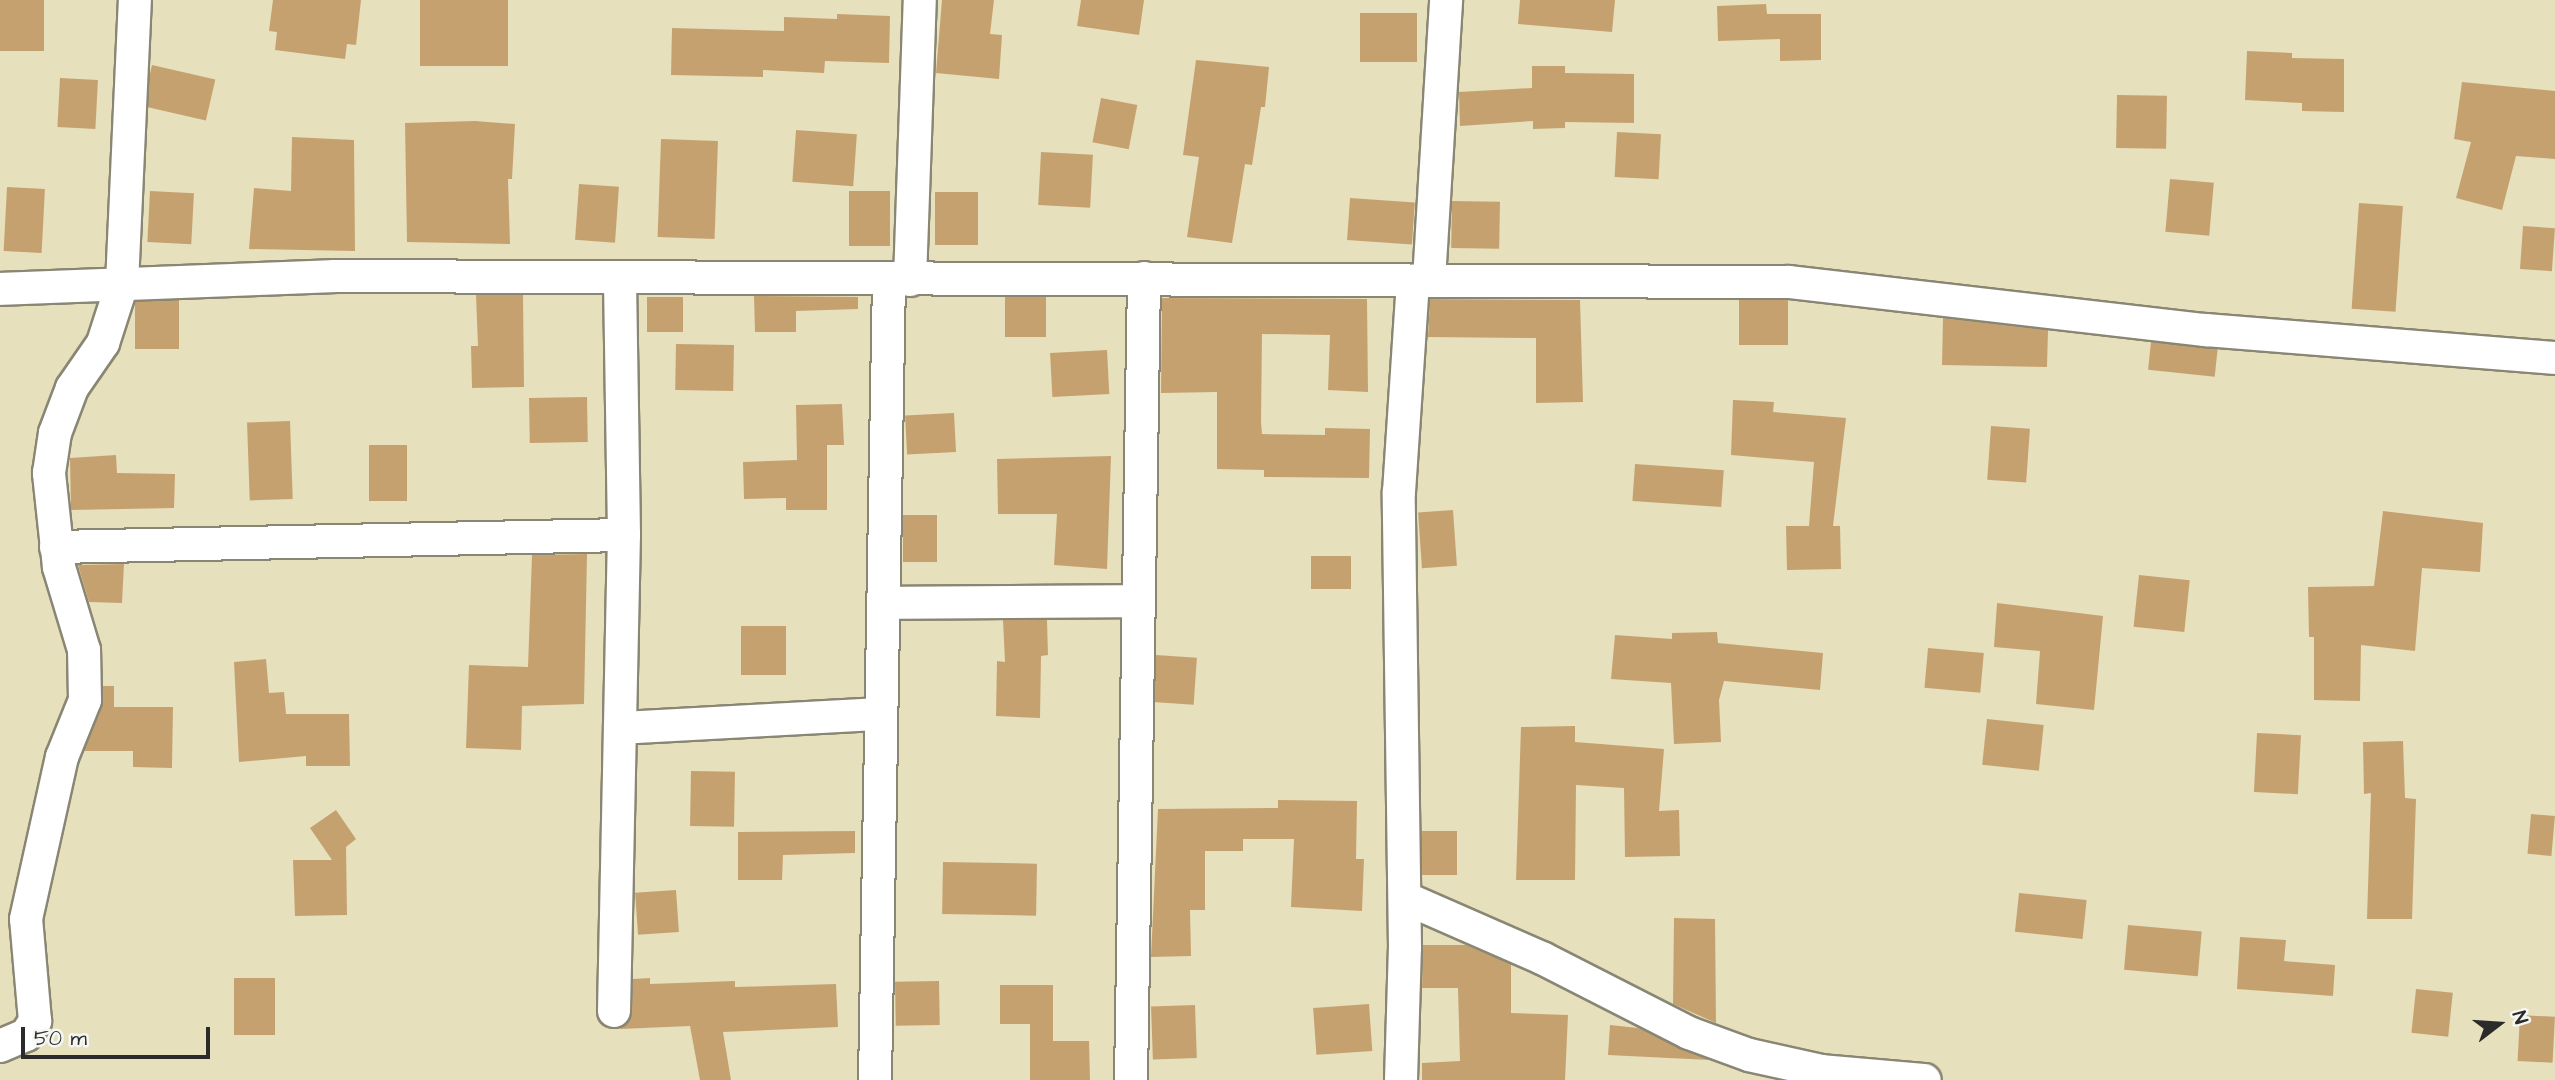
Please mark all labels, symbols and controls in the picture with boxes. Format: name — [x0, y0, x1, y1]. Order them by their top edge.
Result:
north arrow — [2464, 989, 2534, 1059]
text: N — [2505, 1008, 2534, 1027]
scale bar — [24, 1014, 214, 1058]
text: 50 m — [34, 1024, 87, 1053]

